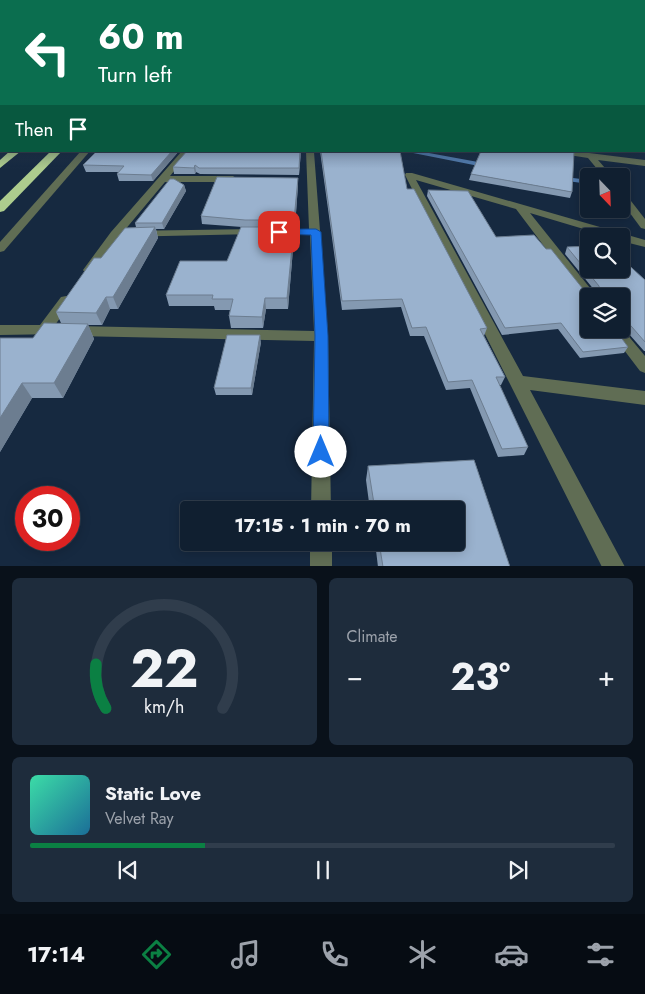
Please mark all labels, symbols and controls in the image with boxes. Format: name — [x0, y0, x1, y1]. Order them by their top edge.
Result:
text: 60 m — [98, 12, 184, 62]
icon: left — [15, 20, 80, 85]
text: Turn left — [98, 58, 172, 90]
icon: arrive — [64, 115, 92, 143]
text: Then — [15, 116, 54, 143]
north arrow — [580, 168, 630, 218]
map controls — [580, 168, 630, 338]
pin — [258, 211, 300, 253]
icon: arrive — [265, 218, 293, 246]
button: search — [580, 228, 630, 278]
button: layers — [580, 288, 630, 338]
position arrow — [294, 425, 346, 477]
speed limit sign: 30 — [15, 486, 80, 551]
text: 17:15 · 1 min · 70 m — [234, 512, 411, 539]
text: Climate — [347, 625, 398, 648]
text: 22 — [130, 631, 198, 707]
text: 23° — [450, 649, 510, 704]
text: − — [347, 656, 363, 697]
text: + — [598, 656, 615, 697]
text: km/h — [144, 694, 184, 720]
text: Static Love — [105, 780, 201, 807]
text: Velvet Ray — [105, 807, 174, 830]
icon: previous — [114, 856, 142, 884]
icon: pause — [309, 856, 337, 884]
icon: next — [504, 856, 532, 884]
icon: directions — [139, 937, 174, 972]
icon: music — [228, 937, 263, 972]
icon: phone — [317, 937, 352, 972]
icon: climate — [405, 937, 440, 972]
icon: car — [494, 937, 529, 972]
icon: filters — [583, 937, 618, 972]
text: 17:14 — [27, 938, 85, 970]

